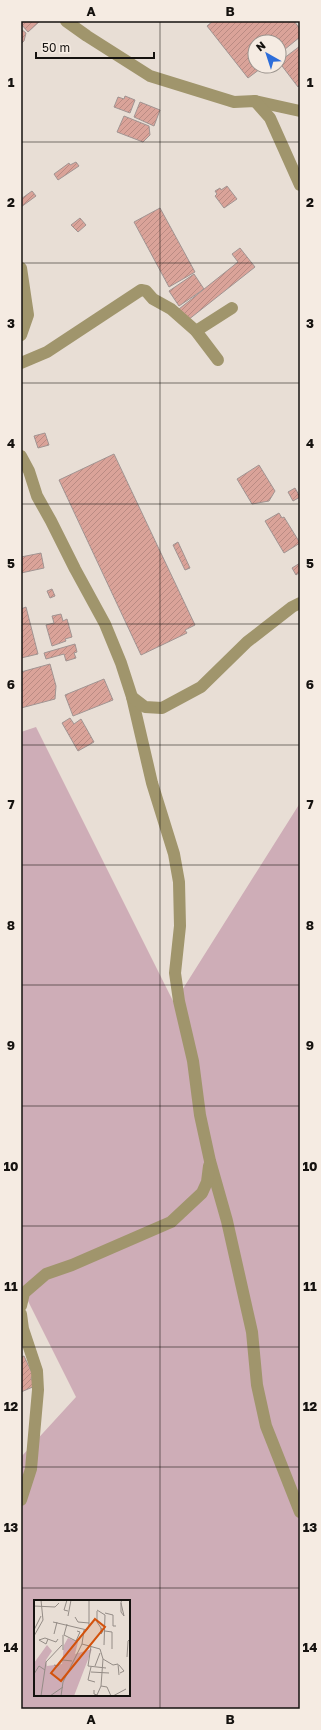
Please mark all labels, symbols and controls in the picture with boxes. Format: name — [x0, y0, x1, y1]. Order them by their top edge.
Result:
text: A — [86, 3, 96, 19]
text: B — [225, 3, 235, 19]
scale bar — [36, 34, 154, 60]
north arrow — [247, 34, 287, 74]
text: N — [253, 38, 268, 54]
text: 50 m — [42, 40, 70, 55]
text: 1 — [8, 74, 15, 90]
text: 1 — [307, 74, 314, 90]
text: 2 — [7, 194, 15, 210]
text: 2 — [306, 194, 314, 210]
text: 3 — [7, 315, 15, 331]
text: 3 — [306, 315, 314, 331]
text: 4 — [7, 435, 15, 451]
text: 4 — [306, 435, 314, 451]
text: 5 — [7, 555, 15, 571]
text: 5 — [306, 555, 314, 571]
text: 6 — [7, 676, 15, 692]
text: 6 — [306, 676, 314, 692]
text: 7 — [7, 796, 15, 812]
text: 7 — [306, 796, 314, 812]
text: 8 — [7, 917, 15, 933]
text: 8 — [306, 917, 314, 933]
text: 9 — [7, 1037, 15, 1053]
text: 9 — [306, 1037, 314, 1053]
text: 10 — [3, 1158, 19, 1174]
text: 10 — [302, 1158, 318, 1174]
text: 11 — [4, 1278, 18, 1294]
text: 11 — [303, 1278, 317, 1294]
text: 12 — [4, 1398, 18, 1414]
text: 12 — [303, 1398, 317, 1414]
text: 13 — [4, 1519, 18, 1535]
text: 13 — [303, 1519, 317, 1535]
inset map — [34, 1600, 130, 1696]
text: 14 — [4, 1639, 18, 1655]
text: 14 — [303, 1639, 317, 1655]
text: A — [86, 1711, 96, 1727]
text: B — [225, 1711, 235, 1727]

